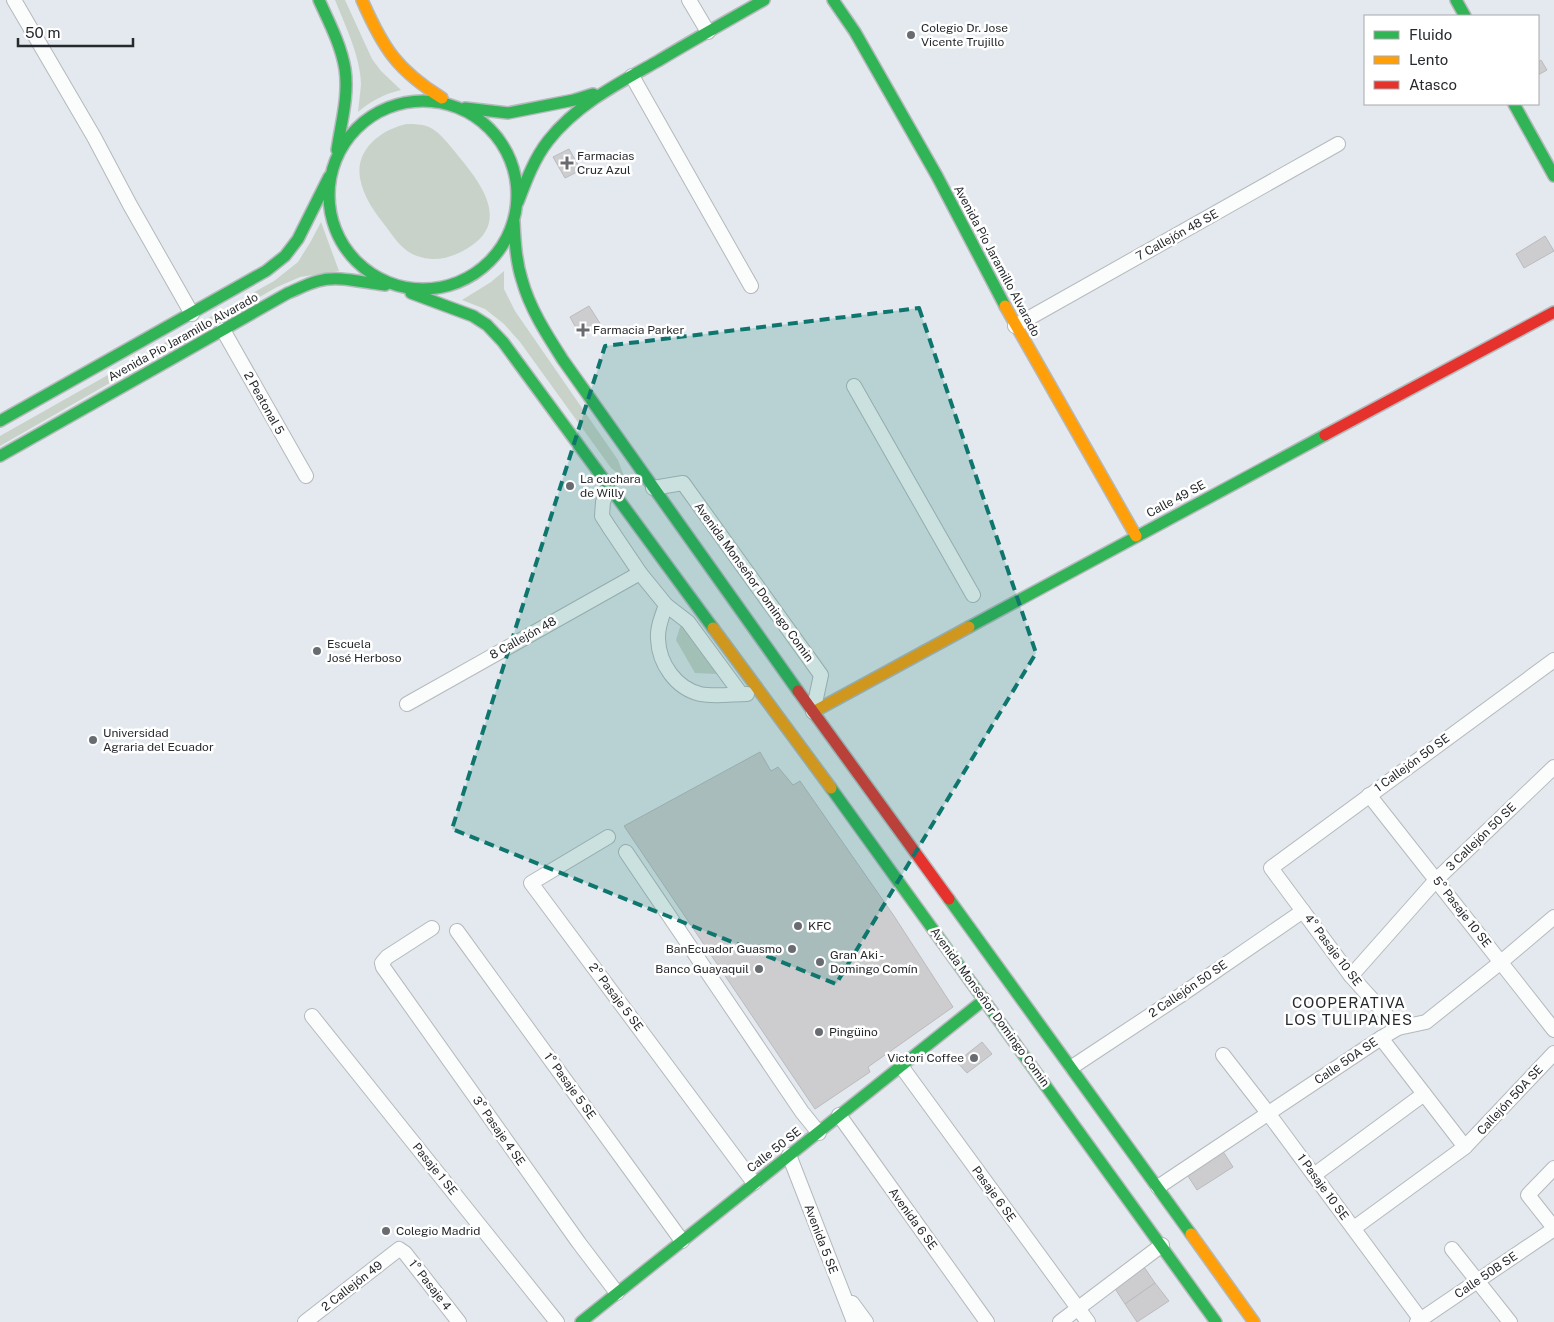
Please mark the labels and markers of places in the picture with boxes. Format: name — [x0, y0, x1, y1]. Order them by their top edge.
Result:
place label: Colegio Dr. Jose Vicente Trujillo — [921, 21, 1008, 49]
marker: Colegio Dr. Jose Vicente Trujillo — [905, 29, 917, 41]
place label: Farmacias Cruz Azul — [577, 149, 634, 177]
marker: Farmacias Cruz Azul — [561, 157, 573, 169]
place label: Farmacia Parker — [593, 323, 684, 337]
marker: Farmacia Parker — [577, 324, 589, 336]
place label: La cuchara de Willy — [580, 472, 641, 500]
marker: La cuchara de Willy — [564, 480, 576, 492]
place label: Escuela José Herboso — [327, 637, 402, 665]
marker: Escuela José Herboso — [311, 645, 323, 657]
place label: Universidad Agraria del Ecuador — [103, 726, 214, 754]
marker: Universidad Agraria del Ecuador — [87, 734, 99, 746]
place label: KFC — [808, 919, 832, 933]
marker: KFC — [792, 920, 804, 932]
place label: BanEcuador Guasmo — [666, 942, 782, 956]
marker: BanEcuador Guasmo — [786, 943, 798, 955]
place label: Gran Aki - Domingo Comín — [830, 948, 918, 976]
marker: Gran Aki - Domingo Comín — [814, 956, 826, 968]
place label: Banco Guayaquil — [655, 962, 749, 976]
marker: Banco Guayaquil — [753, 963, 765, 975]
place label: Pingüino — [829, 1025, 878, 1039]
marker: Pingüino — [813, 1026, 825, 1038]
place label: Victori Coffee — [887, 1051, 964, 1065]
marker: Victori Coffee — [968, 1052, 980, 1064]
place label: Colegio Madrid — [396, 1224, 480, 1238]
marker: Colegio Madrid — [380, 1225, 392, 1237]

